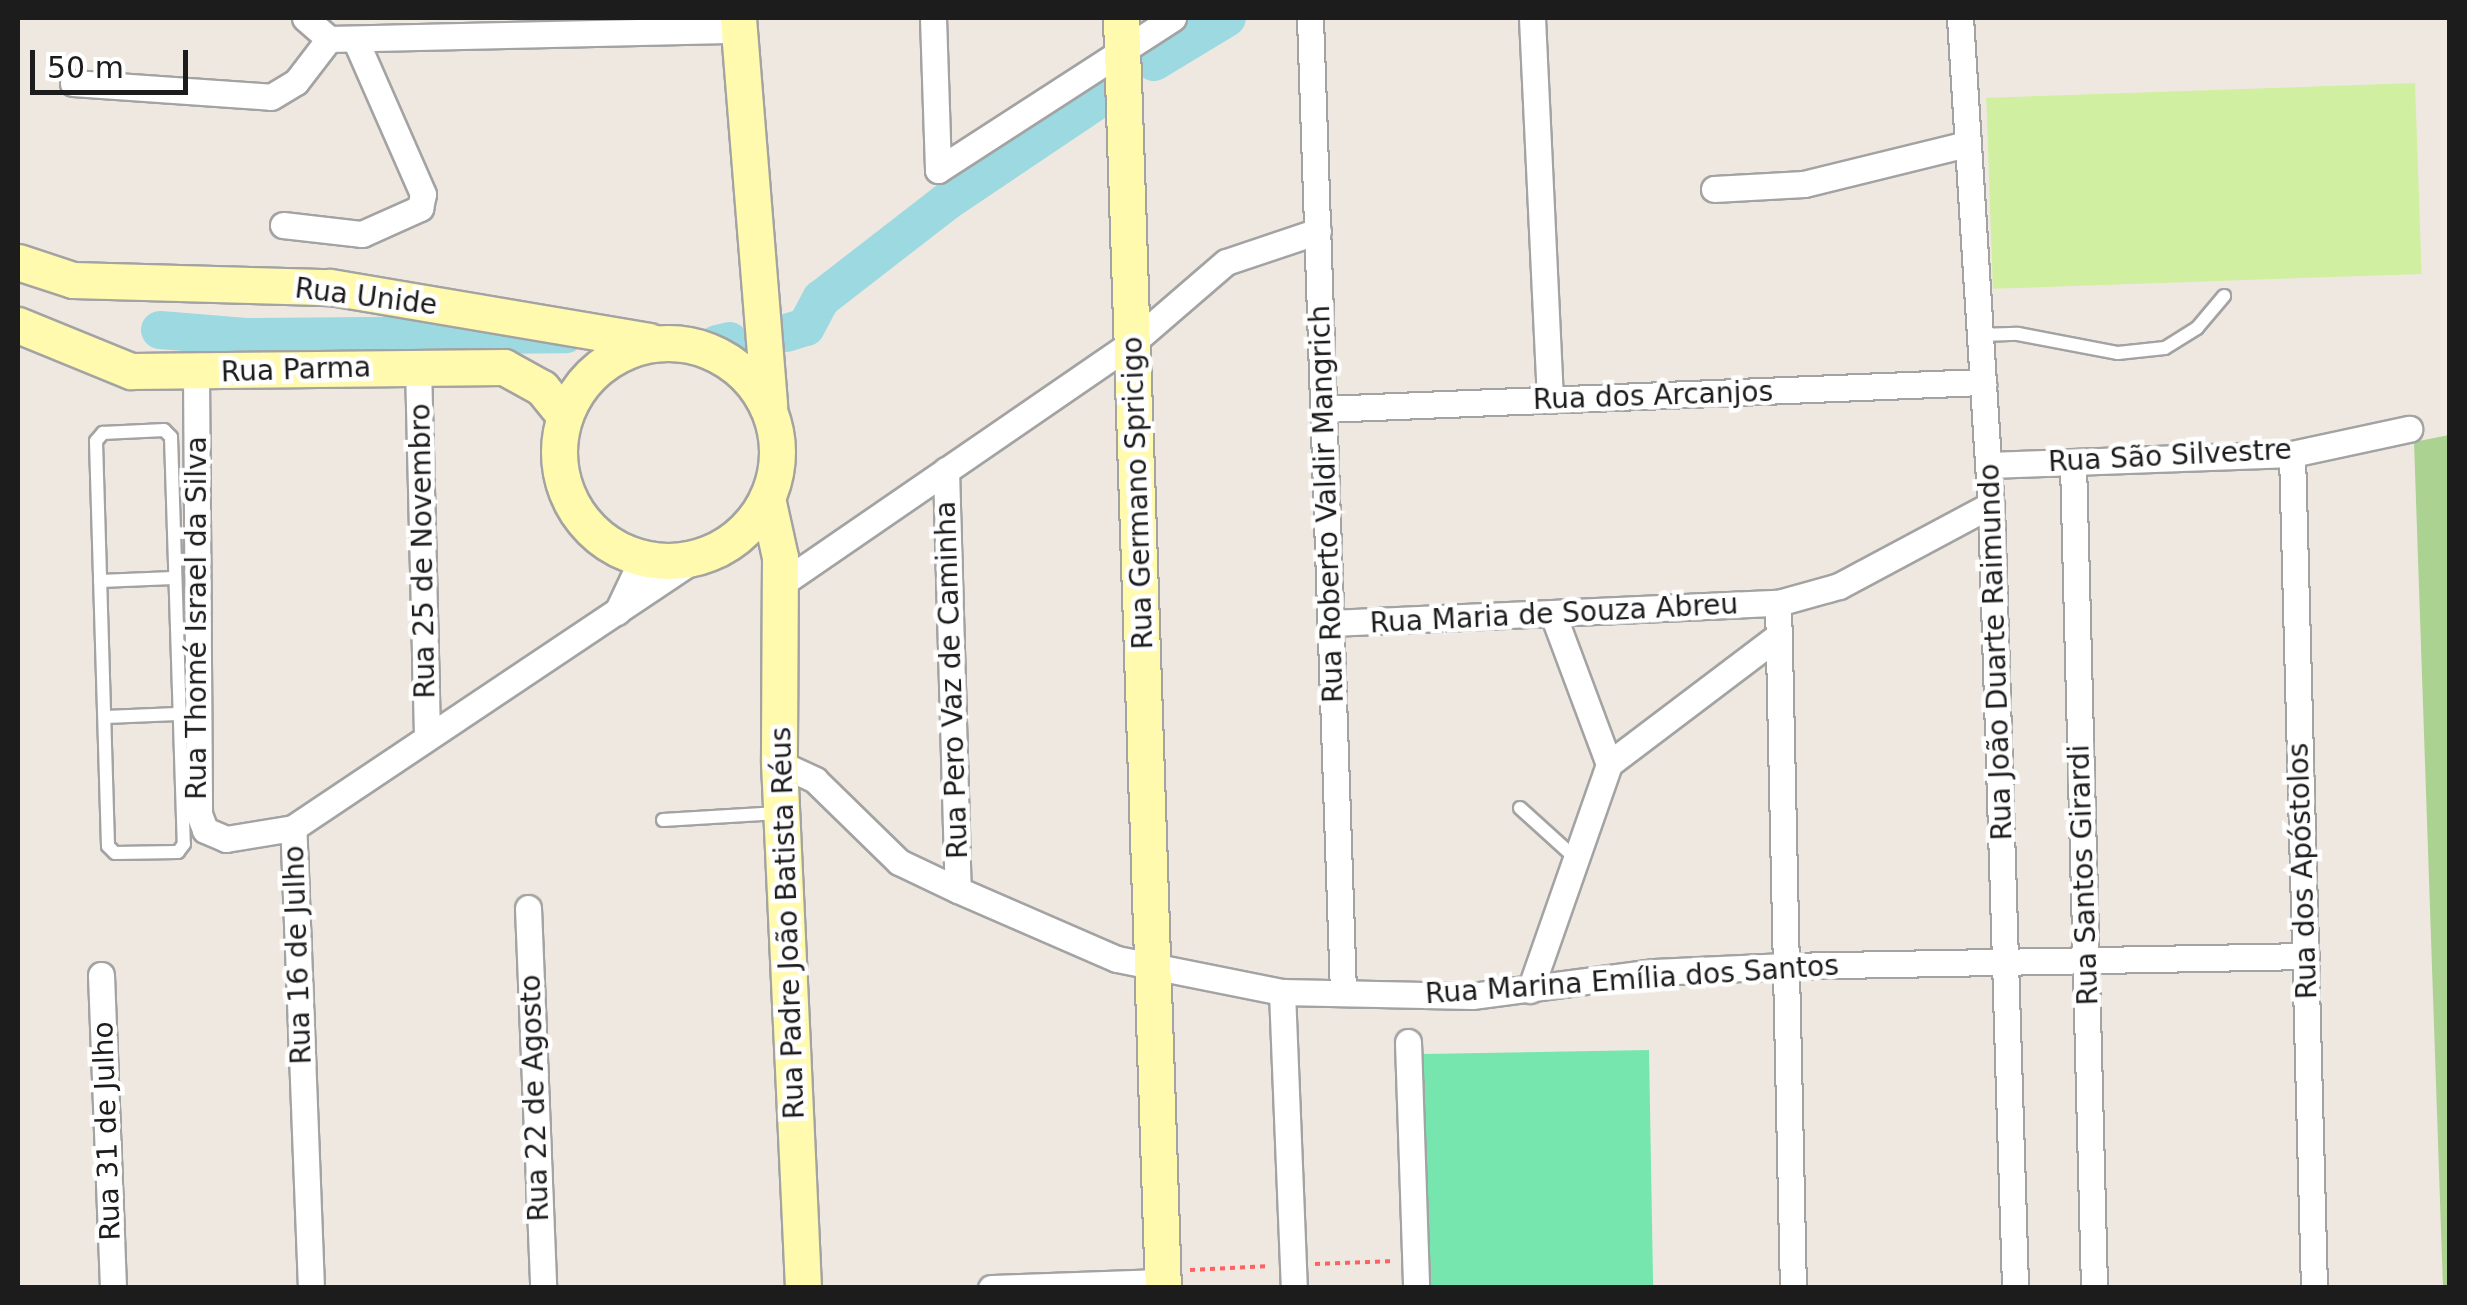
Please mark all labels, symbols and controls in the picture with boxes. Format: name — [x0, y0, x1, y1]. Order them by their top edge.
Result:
scale bar — [35, 30, 192, 92]
text: 50 m — [47, 50, 124, 85]
street label: Rua Unide — [293, 272, 439, 322]
street label: Rua Roberto Valdir Mangrich — [1303, 305, 1351, 703]
street label: Rua Germano Spricigo — [1116, 336, 1160, 650]
street label: Rua Parma — [220, 351, 372, 389]
street label: Rua dos Arcanjos — [1532, 375, 1774, 417]
street label: Rua 25 de Novembro — [404, 403, 442, 699]
street label: Rua São Silvestre — [2047, 433, 2293, 479]
street label: Rua Thomé Israel da Silva — [180, 436, 214, 800]
street label: Rua João Duarte Raimundo — [1973, 463, 2019, 841]
street label: Rua Pero Vaz de Caminha — [929, 500, 975, 860]
street label: Rua Maria de Souza Abreu — [1369, 588, 1739, 640]
street label: Rua Padre João Batista Réus — [764, 726, 812, 1120]
street label: Rua dos Apóstolos — [2282, 742, 2324, 1000]
street label: Rua Santos Girardi — [2063, 744, 2105, 1006]
street label: Rua 16 de Julho — [277, 845, 319, 1065]
street label: Rua Marina Emília dos Santos — [1424, 949, 1840, 1011]
street label: Rua 22 de Agosto — [514, 974, 556, 1222]
street label: Rua 31 de Julho — [86, 1021, 128, 1241]

